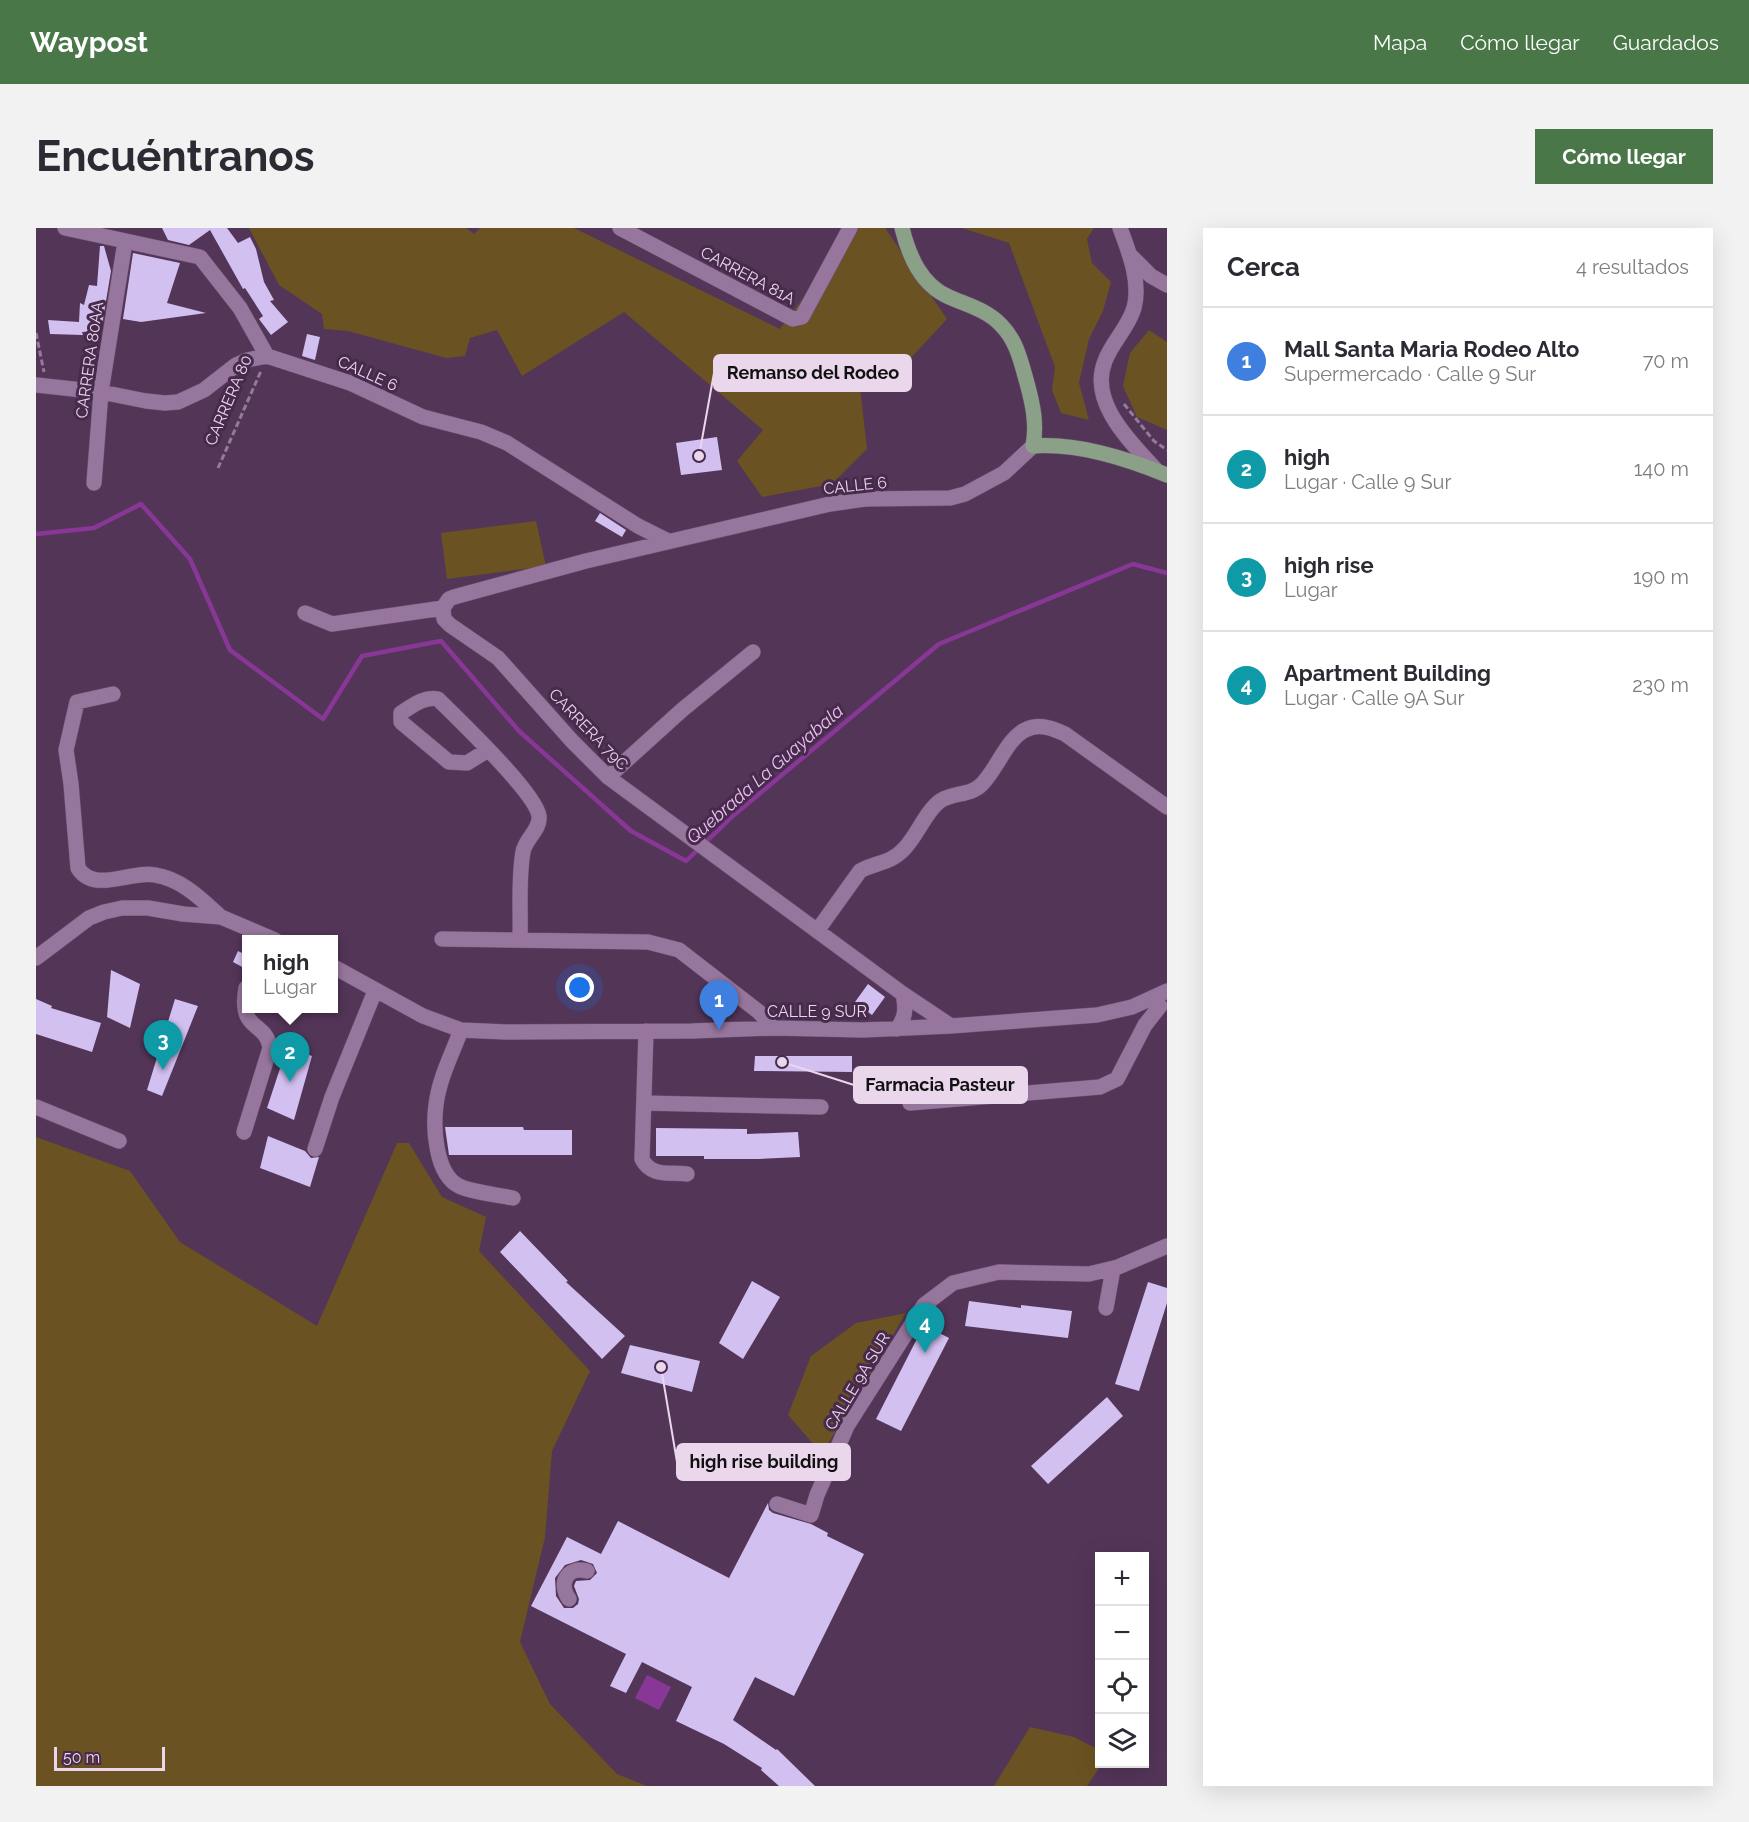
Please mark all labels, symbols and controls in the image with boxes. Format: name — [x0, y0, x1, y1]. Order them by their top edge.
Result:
text: Waypost — [30, 26, 148, 59]
text: Mapa — [1373, 30, 1427, 55]
text: Cómo llegar — [1460, 30, 1580, 55]
text: Guardados — [1613, 30, 1719, 55]
button: Cómo llegar — [1535, 129, 1713, 184]
text: Encuéntranos — [36, 132, 315, 181]
street label: CARRERA 81A — [697, 243, 798, 308]
text: Cerca — [1227, 252, 1300, 282]
text: 4 resultados — [1576, 255, 1689, 279]
street label: CARRERA 80AA — [72, 300, 107, 420]
text: Mall Santa Maria Rodeo Alto — [1284, 336, 1579, 362]
text: 1 — [1242, 349, 1251, 373]
text: 70 m — [1643, 349, 1689, 373]
street label: CARRERA 80 — [201, 352, 256, 448]
street label: CALLE 6 — [335, 352, 401, 395]
callout: Remanso del Rodeo — [714, 355, 911, 391]
text: Remanso del Rodeo — [727, 362, 899, 383]
text: Supermercado · Calle 9 Sur — [1284, 362, 1536, 386]
text: high — [1284, 444, 1330, 470]
text: 2 — [1241, 457, 1252, 481]
text: 140 m — [1634, 457, 1689, 481]
text: Lugar · Calle 9 Sur — [1284, 470, 1452, 494]
street label: CALLE 6 — [822, 473, 888, 498]
text: high rise — [1284, 552, 1374, 578]
text: 3 — [1241, 565, 1252, 589]
text: 190 m — [1633, 565, 1689, 589]
text: Lugar — [1284, 578, 1338, 602]
text: Apartment Building — [1284, 660, 1491, 686]
text: 4 — [1241, 673, 1252, 697]
text: 230 m — [1632, 673, 1689, 697]
street label: CARRERA 79C — [545, 685, 632, 774]
text: Lugar · Calle 9A Sur — [1284, 686, 1464, 710]
water label: Quebrada La Guayabala — [682, 700, 848, 847]
popup — [242, 935, 338, 1013]
text: high — [263, 949, 309, 975]
your location — [565, 973, 594, 1002]
text: Lugar — [263, 975, 317, 999]
pin: 1 — [700, 980, 738, 1030]
street label: CALLE 9 SUR — [767, 1002, 867, 1021]
pin: 3 — [144, 1020, 182, 1070]
pin: 2 — [270, 1032, 310, 1082]
callout: Farmacia Pasteur — [854, 1067, 1027, 1103]
text: Farmacia Pasteur — [865, 1074, 1015, 1095]
pin: 4 — [906, 1304, 944, 1353]
street label: CALLE 9A SUR — [821, 1329, 894, 1433]
callout: high rise building — [677, 1444, 850, 1480]
text: high rise building — [690, 1451, 838, 1472]
map controls — [1095, 1552, 1149, 1768]
button: + — [1095, 1552, 1149, 1606]
button: − — [1095, 1606, 1149, 1660]
button: locate — [1095, 1660, 1149, 1714]
button: layers — [1095, 1714, 1149, 1768]
scale bar — [54, 1744, 165, 1772]
text: 50 m — [63, 1748, 100, 1767]

